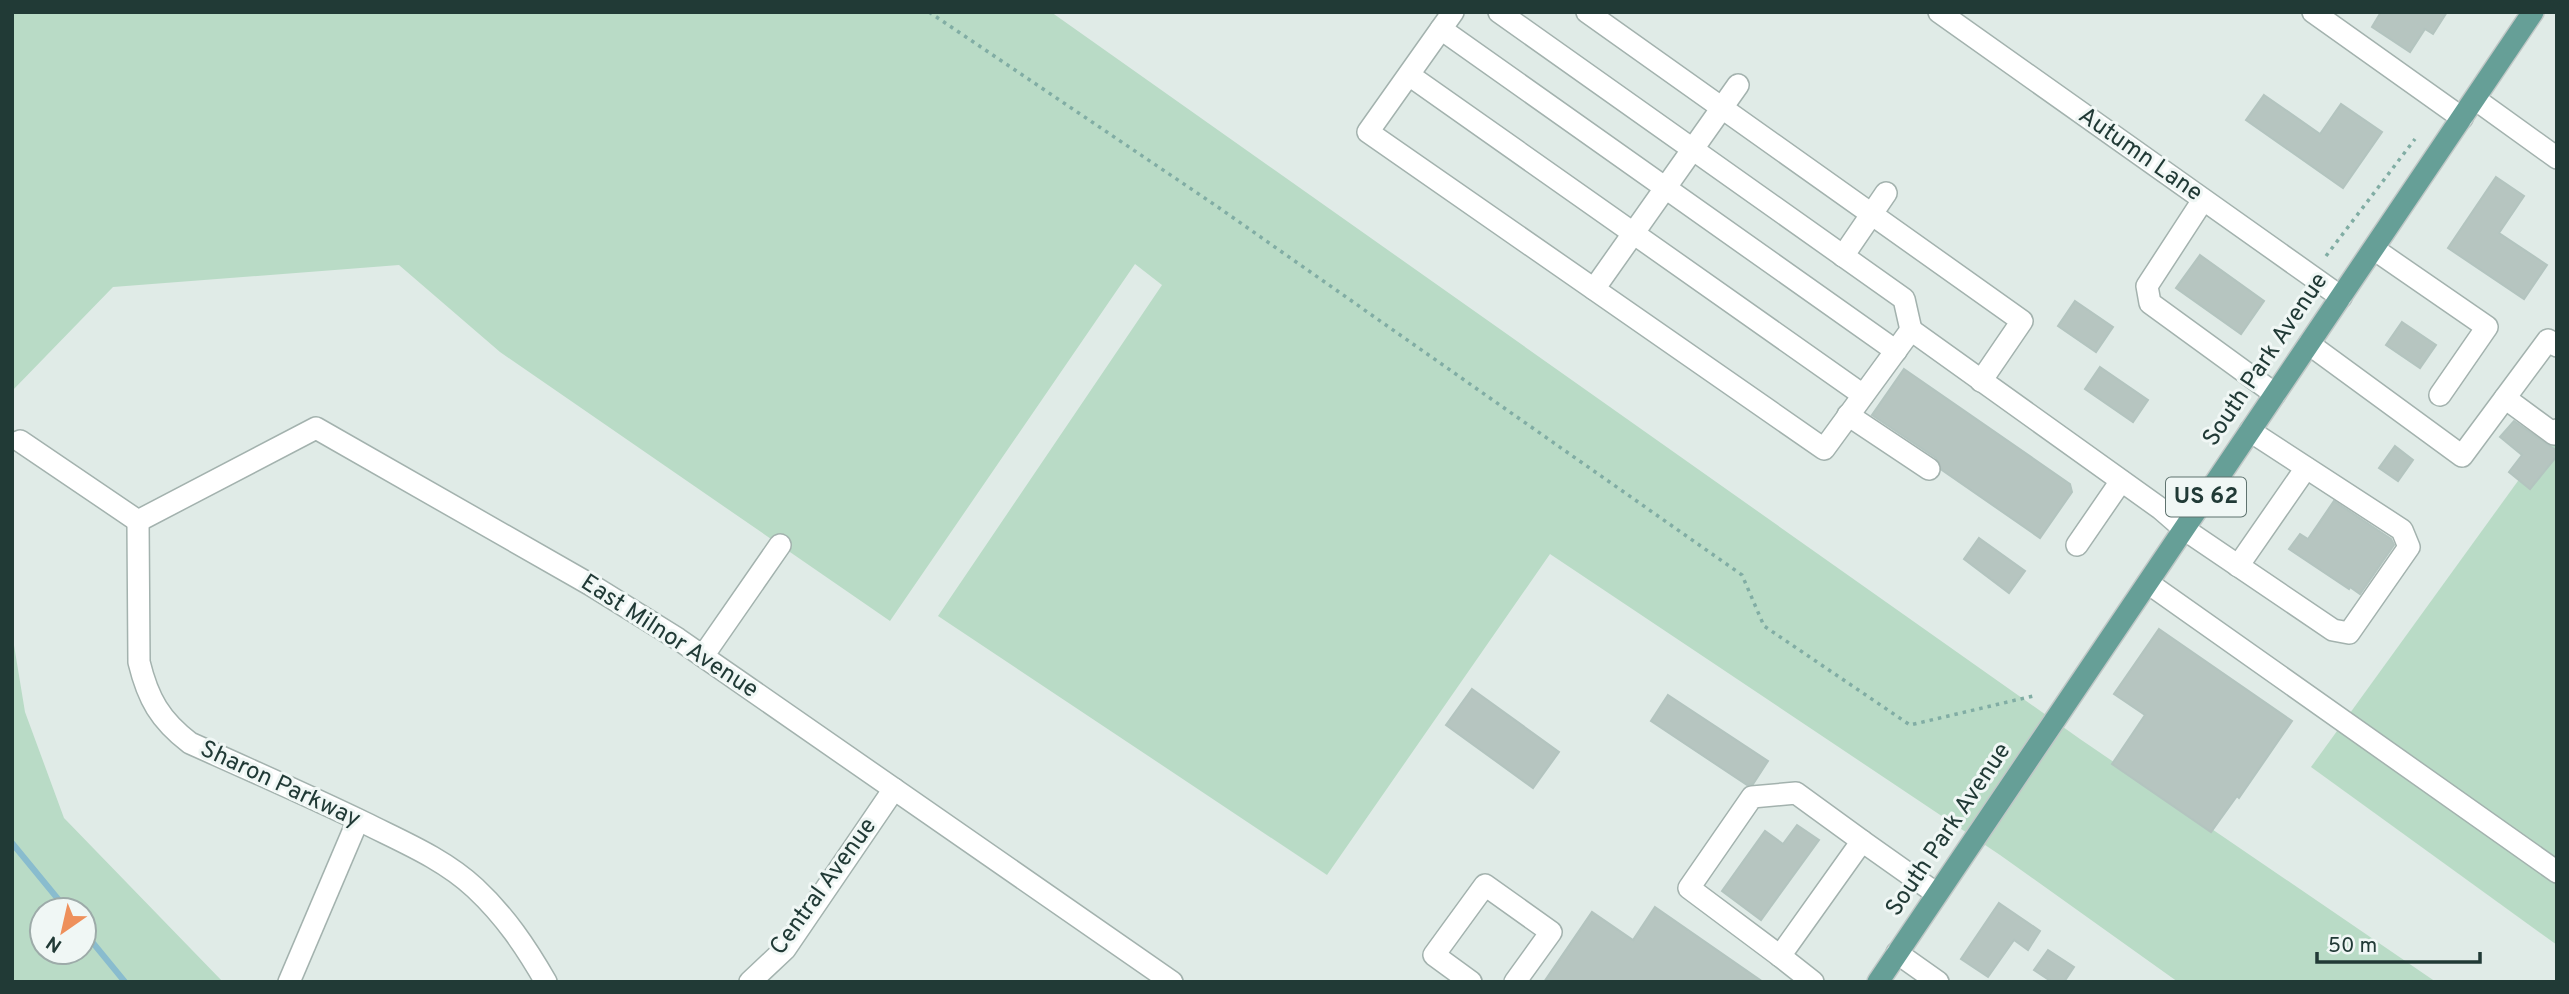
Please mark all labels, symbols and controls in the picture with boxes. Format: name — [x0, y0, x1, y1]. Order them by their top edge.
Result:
street label: Autumn Lane — [2072, 101, 2208, 209]
street label: South Park Avenue — [2197, 267, 2335, 453]
road number: US 62 — [2166, 477, 2246, 516]
street label: East Milnor Avenue — [575, 568, 763, 706]
street label: Sharon Parkway — [195, 735, 365, 835]
street label: South Park Avenue — [1880, 737, 2018, 923]
street label: Central Avenue — [764, 812, 884, 962]
north arrow — [28, 896, 98, 966]
scale bar — [2317, 920, 2480, 964]
text: N — [42, 930, 67, 957]
text: 50 m — [2328, 933, 2377, 960]

